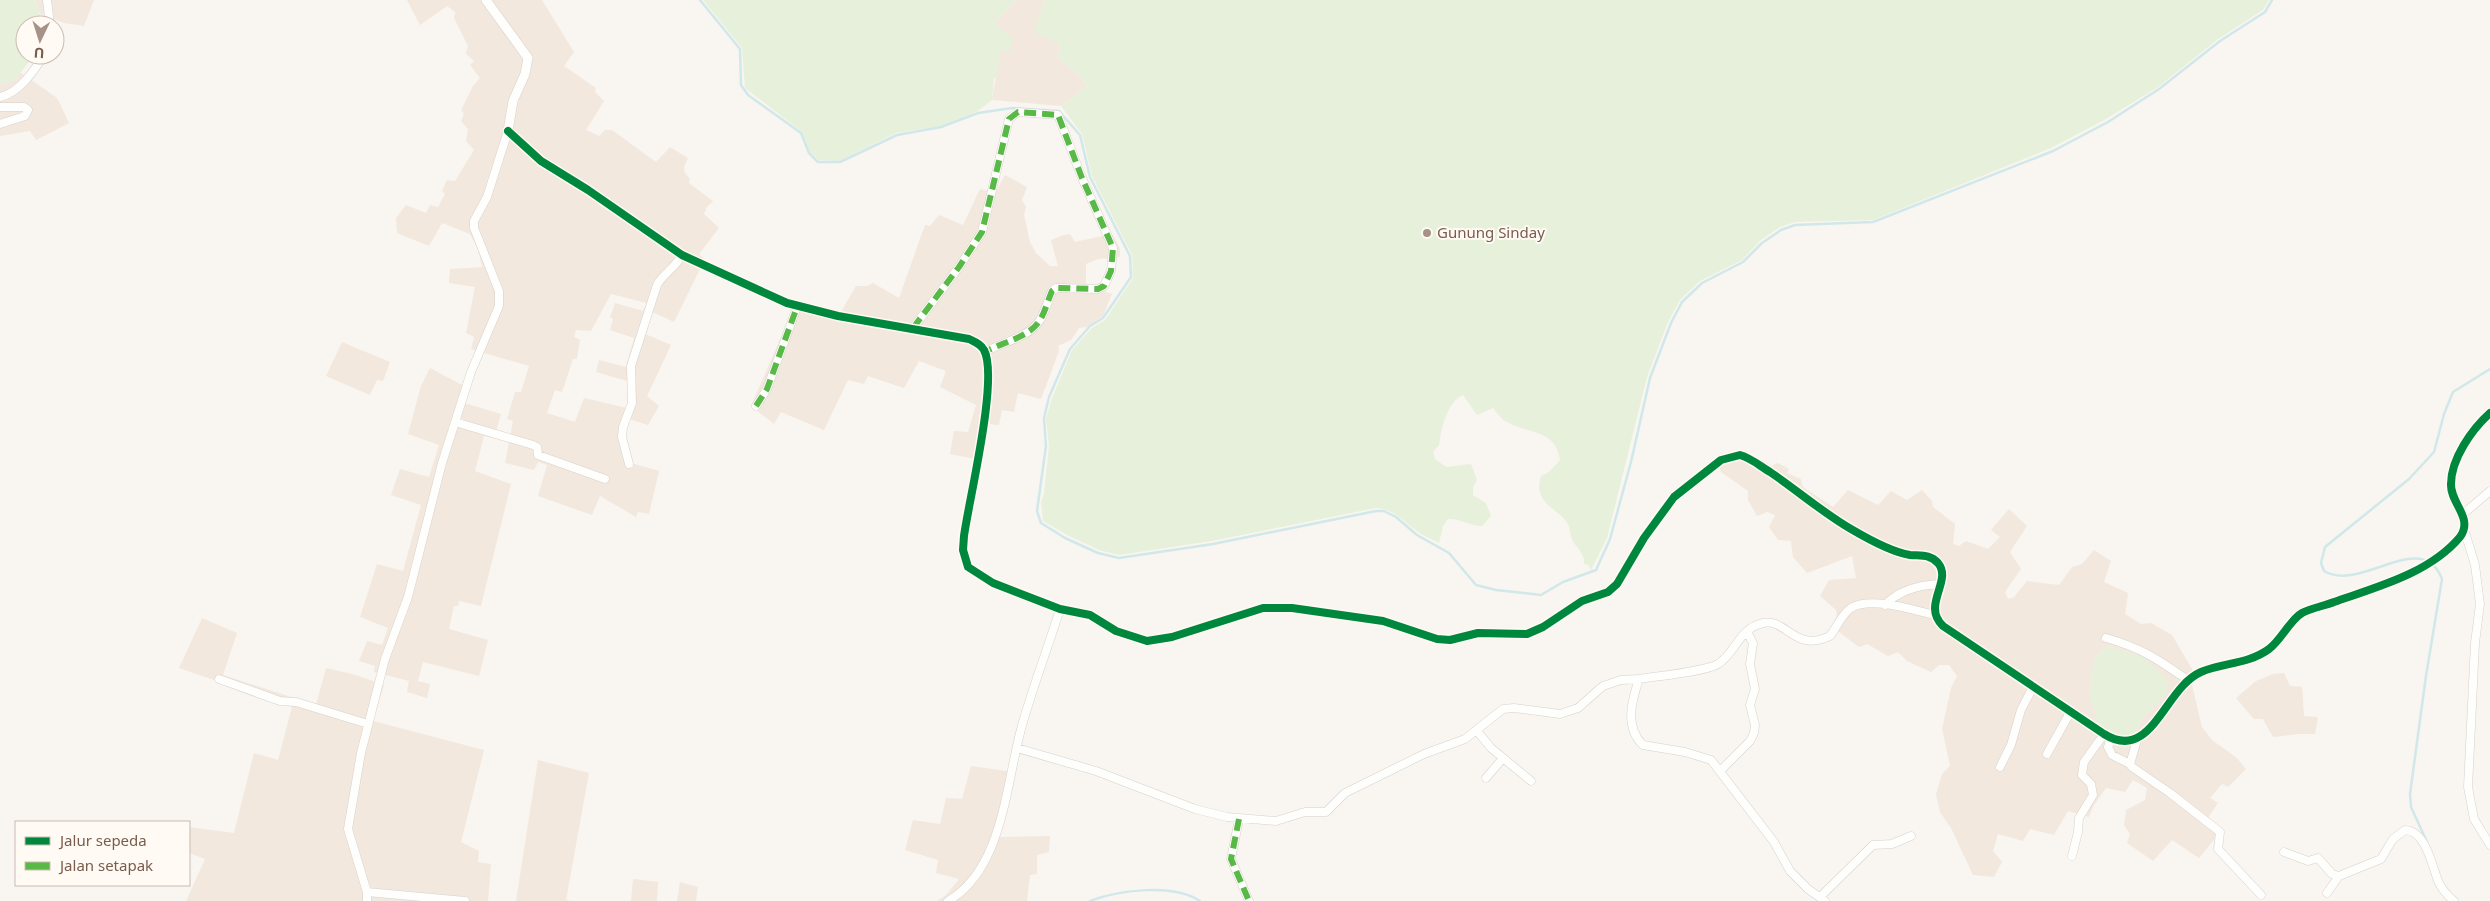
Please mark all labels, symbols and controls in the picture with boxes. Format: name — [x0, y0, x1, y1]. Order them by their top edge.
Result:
north arrow — [15, 15, 65, 65]
text: U — [33, 44, 45, 63]
place label: Gunung Sinday — [1437, 222, 1545, 242]
marker: Gunung Sinday — [1421, 227, 1433, 239]
legend — [15, 821, 190, 886]
text: Jalur sepeda — [58, 830, 147, 850]
text: Jalan setapak — [58, 855, 153, 875]

